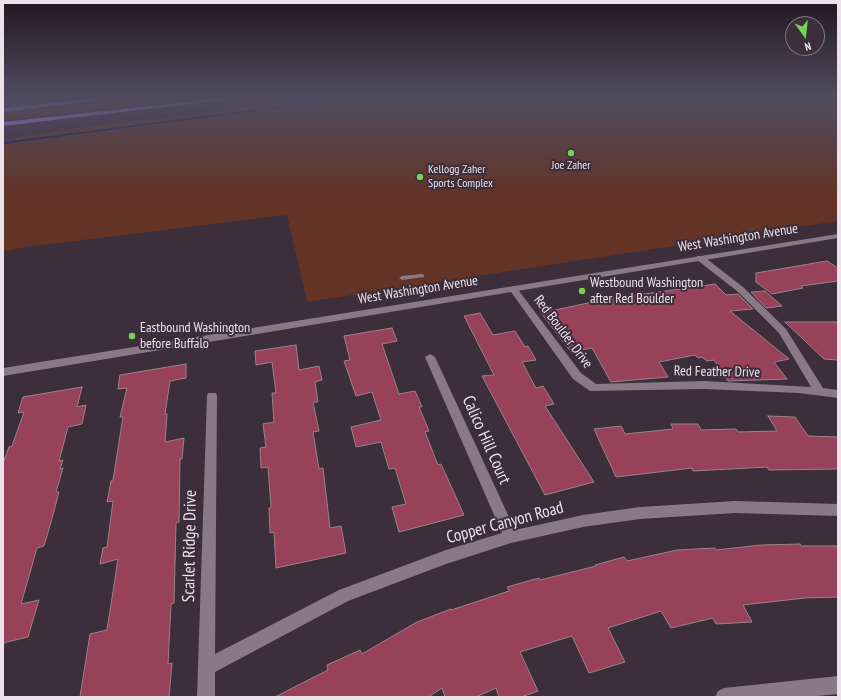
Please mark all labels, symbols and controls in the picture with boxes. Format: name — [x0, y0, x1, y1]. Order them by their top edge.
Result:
north arrow — [785, 16, 825, 56]
text: N — [803, 39, 813, 54]
marker: Joe Zaher — [566, 148, 576, 158]
place label: Joe Zaher — [552, 159, 590, 173]
place label: Kellogg Zaher Sports Complex — [428, 163, 493, 191]
marker: Kellogg Zaher Sports Complex — [415, 172, 425, 182]
street label: West Washington Avenue — [677, 220, 799, 256]
street label: West Washington Avenue — [357, 272, 479, 308]
place label: Westbound Washington after Red Boulder — [590, 275, 703, 308]
marker: Westbound Washington after Red Boulder — [577, 286, 587, 296]
street label: Red Boulder Drive — [530, 292, 596, 372]
place label: Eastbound Washington before Buffalo — [140, 320, 250, 352]
marker: Eastbound Washington before Buffalo — [127, 331, 137, 341]
street label: Red Feather Drive — [674, 363, 760, 381]
street label: Calico Hill Court — [457, 393, 515, 487]
street label: Scarlet Ridge Drive — [179, 490, 201, 602]
street label: Copper Canyon Road — [444, 498, 566, 548]

